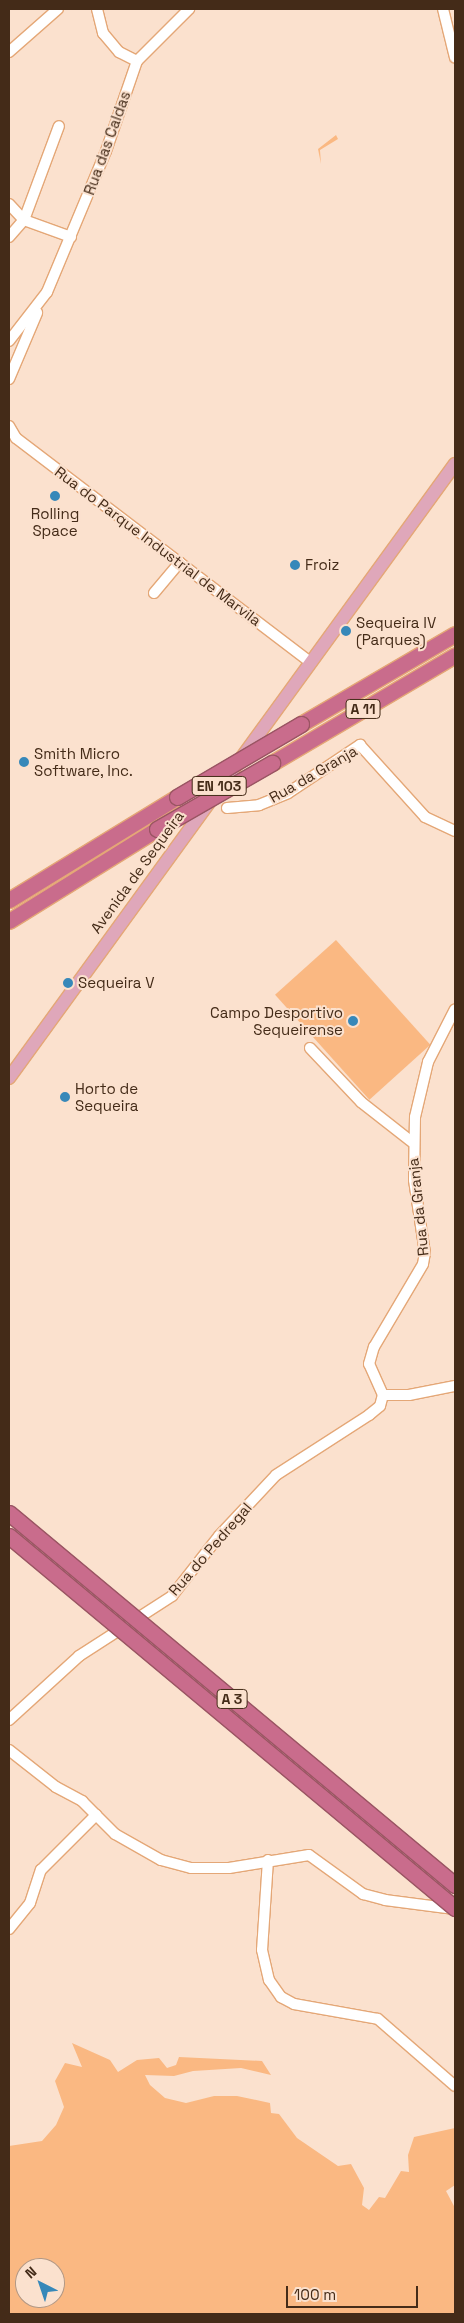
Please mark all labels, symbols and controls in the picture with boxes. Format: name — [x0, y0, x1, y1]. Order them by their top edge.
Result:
street label: Rua das Caldas — [80, 89, 134, 197]
street label: Rua do Parque Industrial de Marvila — [51, 462, 265, 630]
marker: Rolling Space — [49, 490, 61, 502]
place label: Rolling Space — [31, 504, 79, 539]
place label: Froiz — [305, 556, 339, 574]
marker: Froiz — [289, 559, 301, 571]
place label: Sequeira IV (Parques) — [356, 613, 436, 648]
marker: Sequeira IV (Parques) — [340, 625, 352, 637]
road number: A 11 — [344, 698, 382, 721]
street label: Rua da Granja — [266, 742, 360, 806]
place label: Smith Micro Software, Inc. — [34, 744, 133, 779]
marker: Smith Micro Software, Inc. — [18, 756, 30, 768]
road number: EN 103 — [192, 774, 246, 798]
street label: Avenida de Sequeira — [87, 807, 187, 937]
place label: Sequeira V — [78, 974, 155, 992]
marker: Sequeira V — [62, 977, 74, 989]
place label: Campo Desportivo Sequeirense — [210, 1003, 343, 1038]
marker: Campo Desportivo Sequeirense — [347, 1015, 359, 1027]
place label: Horto de Sequeira — [75, 1079, 138, 1114]
marker: Horto de Sequeira — [59, 1091, 71, 1103]
street label: Rua da Granja — [404, 1157, 432, 1257]
street label: Rua do Pedregal — [165, 1499, 255, 1599]
road number: A 3 — [216, 1688, 248, 1710]
north arrow — [15, 2258, 65, 2308]
text: N — [21, 2263, 40, 2282]
scale bar — [289, 2276, 422, 2308]
text: 100 m — [294, 2285, 336, 2304]

